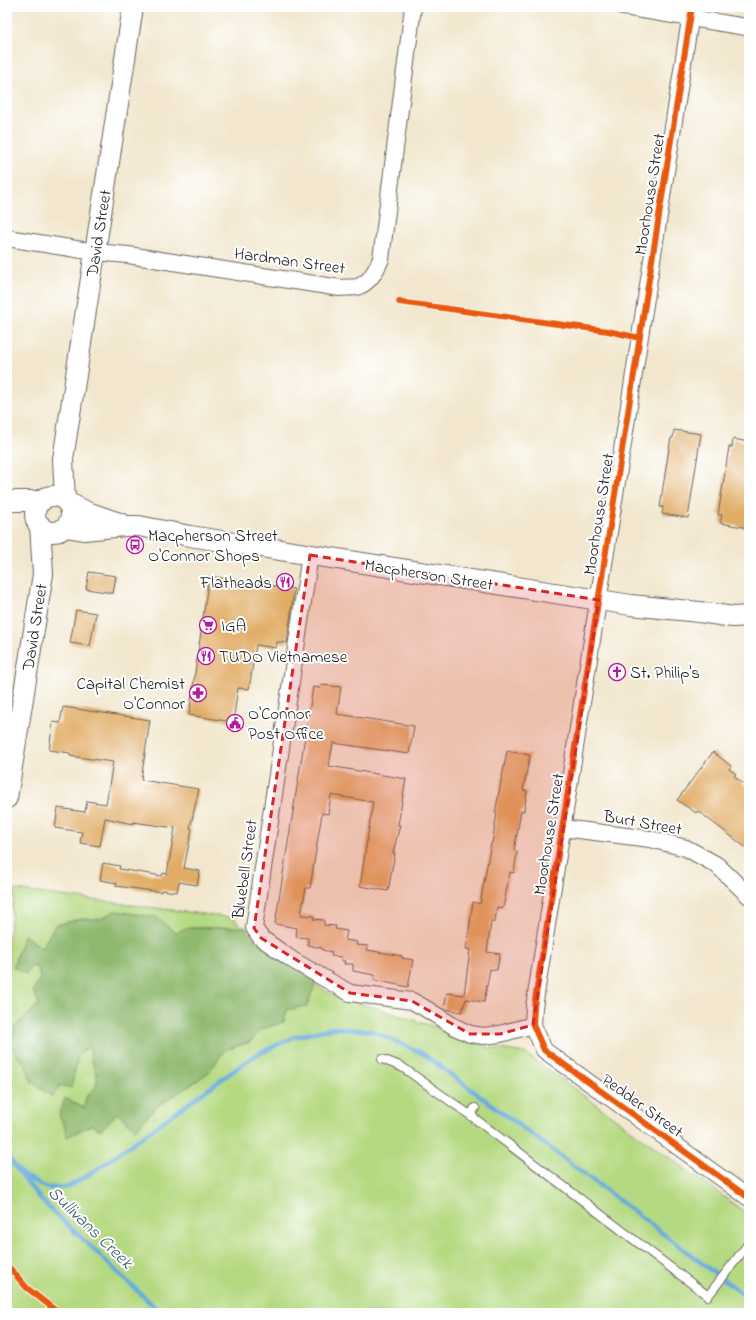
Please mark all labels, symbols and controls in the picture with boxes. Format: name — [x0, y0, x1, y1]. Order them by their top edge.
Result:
street label: Moorhouse Street — [628, 131, 673, 257]
street label: David Street — [80, 188, 119, 280]
street label: Hardman Street — [233, 241, 347, 282]
street label: Moorhouse Street — [577, 451, 622, 577]
place label: Macpherson Street O'Connor Shops — [148, 524, 278, 569]
bus stop icon: Macpherson Street O'Connor Shops — [125, 535, 145, 555]
street label: Macpherson Street — [363, 553, 495, 598]
place label: Flatheads — [199, 571, 272, 596]
restaurant icon: Flatheads — [275, 572, 295, 592]
street label: David Street — [16, 582, 55, 674]
place label: IGA — [221, 614, 246, 639]
supermarket icon: IGA — [198, 615, 218, 635]
place label: TUDO Vietnamese — [219, 645, 348, 670]
restaurant icon: TUDO Vietnamese — [196, 646, 216, 666]
place label: St. Philip's — [630, 661, 700, 686]
church icon: St. Philip's — [607, 662, 627, 682]
place label: Capital Chemist O'Connor — [77, 672, 186, 717]
pharmacy icon: Capital Chemist O'Connor — [188, 683, 208, 703]
place label: O'Connor Post Office — [248, 702, 324, 747]
public building icon: O'Connor Post Office — [225, 713, 245, 733]
street label: Moorhouse Street — [527, 771, 572, 897]
street label: Burt Street — [601, 804, 684, 843]
street label: Bluebell Street — [226, 818, 265, 921]
street label: Pedder Street — [596, 1068, 688, 1145]
water label: Sullivans Creek — [41, 1181, 139, 1277]

